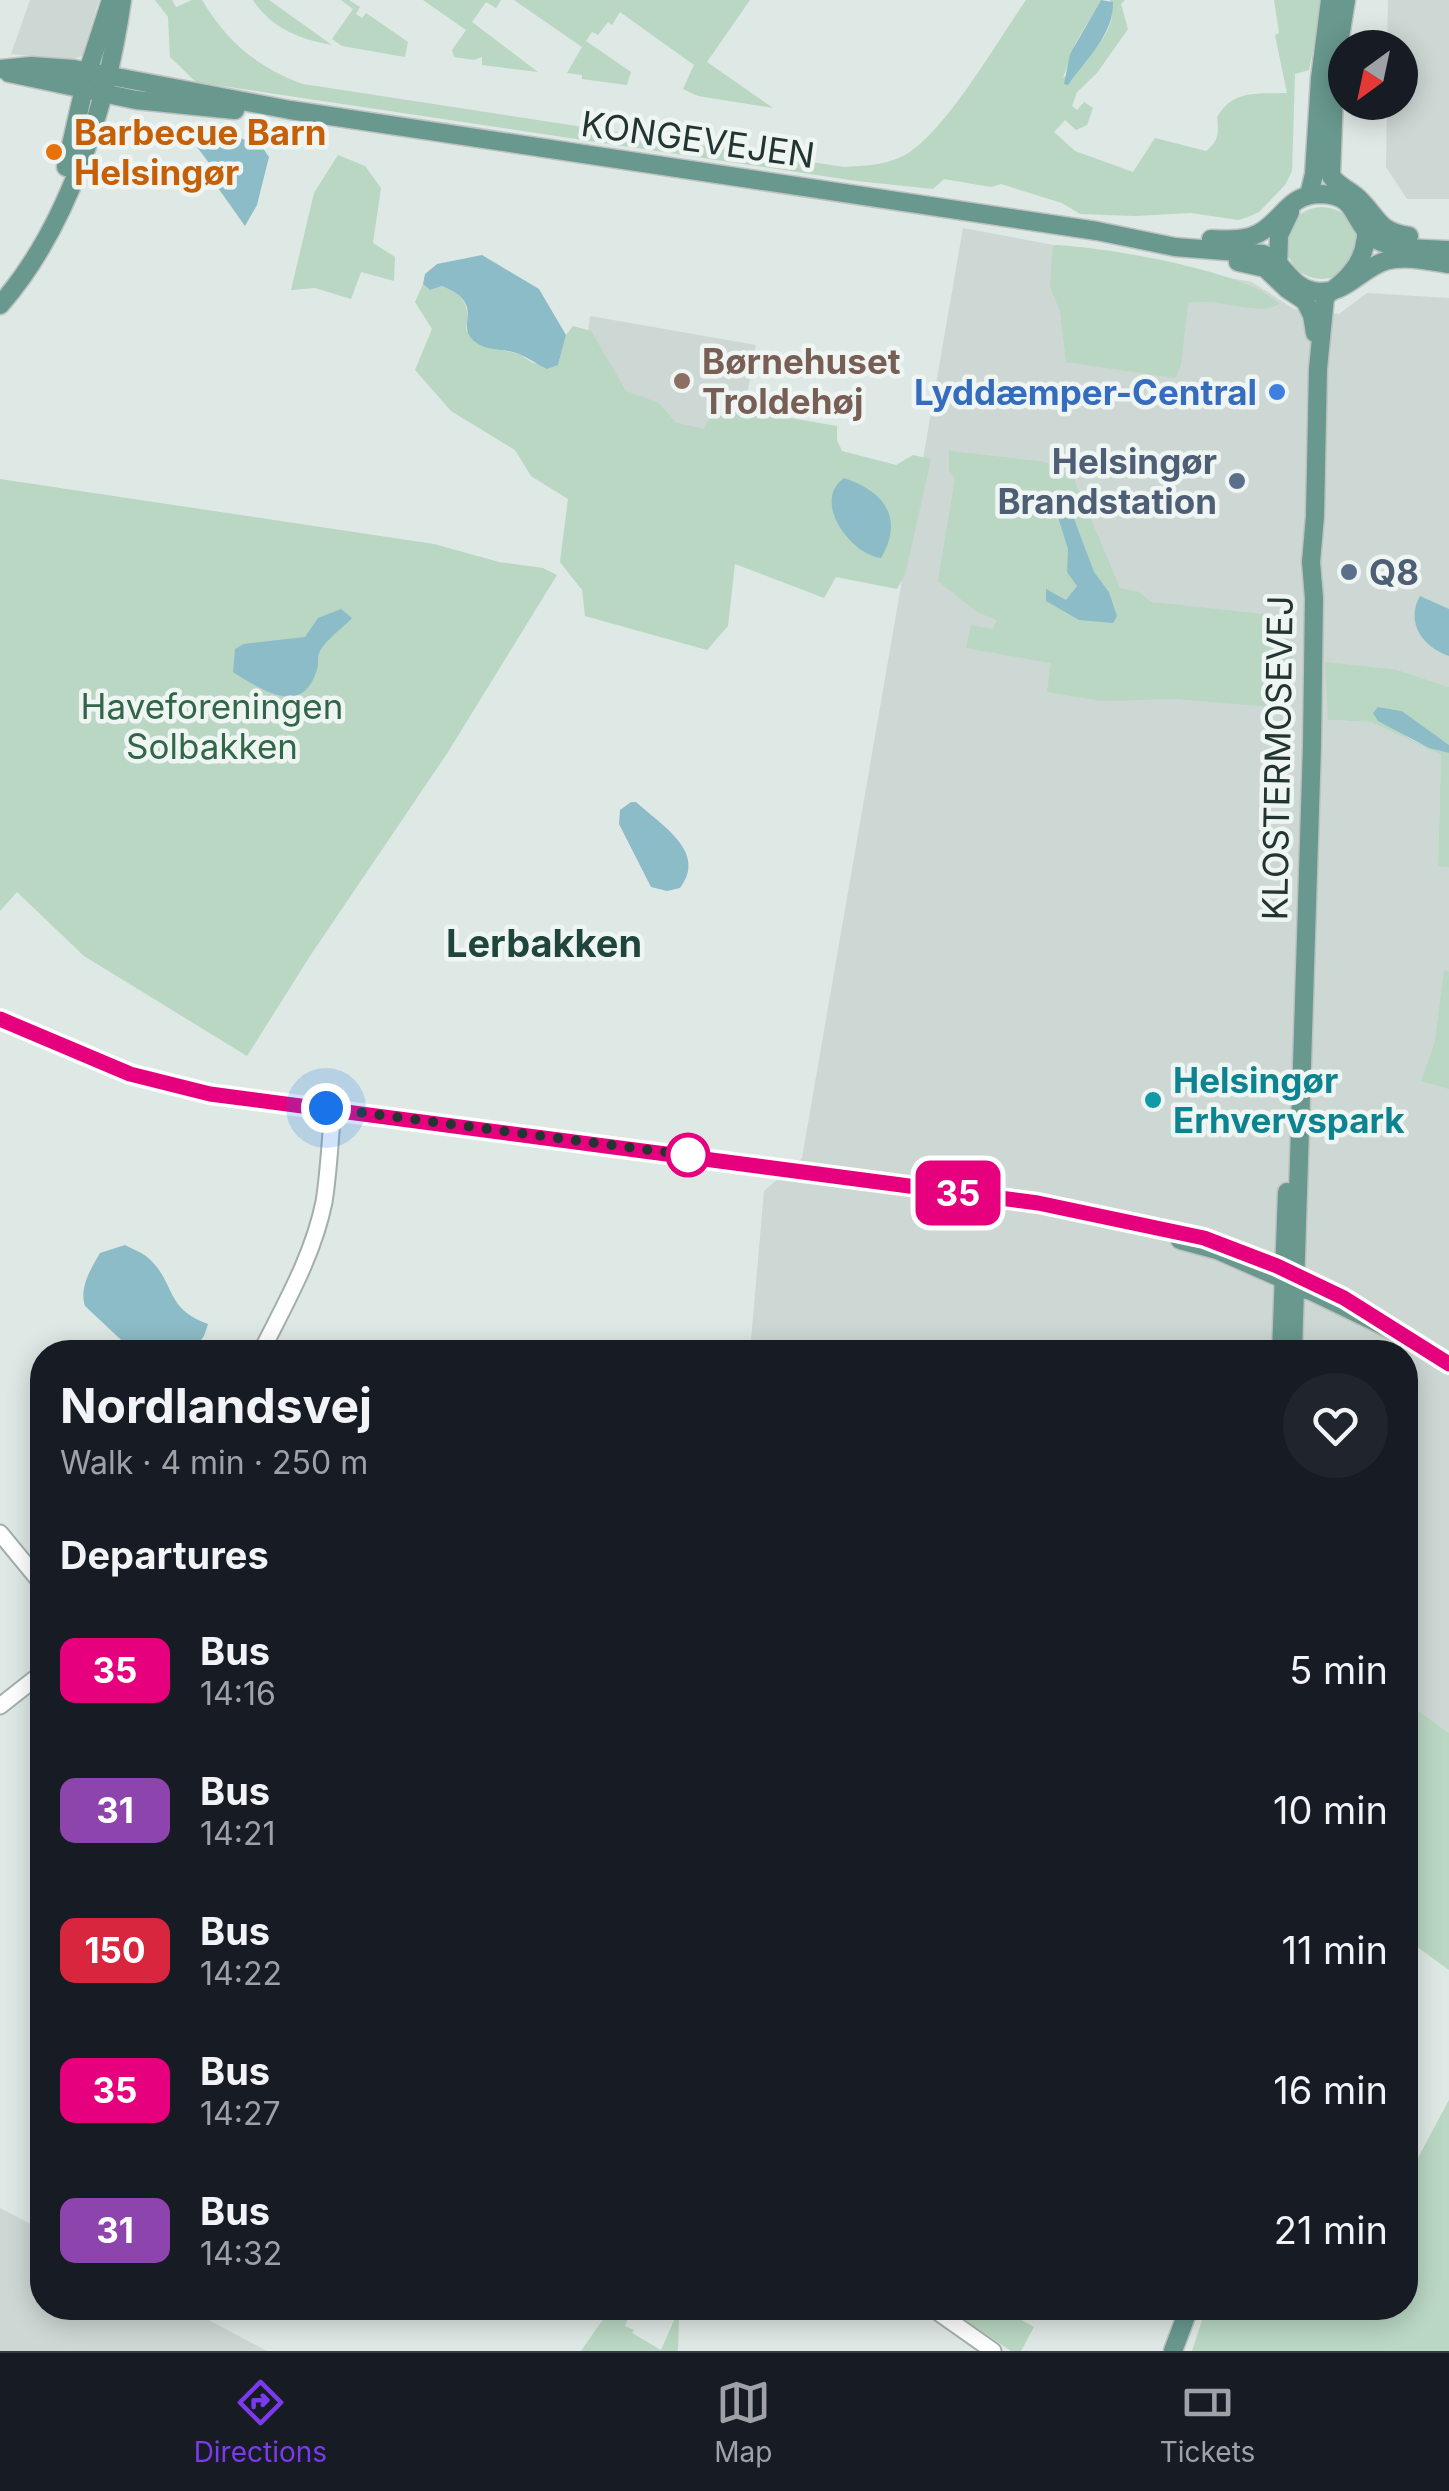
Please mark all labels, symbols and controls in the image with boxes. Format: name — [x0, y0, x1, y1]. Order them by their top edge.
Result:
north arrow — [1328, 30, 1418, 120]
map controls — [1328, 30, 1418, 120]
street label: KONGEVEJEN — [579, 102, 817, 176]
place label: Barbecue Barn Helsingør — [74, 111, 327, 193]
marker: Barbecue Barn Helsingør — [43, 141, 65, 163]
place label: Børnehuset Troldehøj — [702, 340, 901, 422]
marker: Børnehuset Troldehøj — [671, 370, 693, 392]
place label: Lyddæmper-Central — [914, 371, 1257, 413]
marker: Lyddæmper-Central — [1266, 381, 1288, 403]
place label: Helsingør Brandstation — [997, 440, 1217, 522]
marker: Helsingør Brandstation — [1226, 470, 1248, 492]
place label: Q8 — [1369, 551, 1419, 593]
marker: Q8 — [1338, 561, 1360, 583]
street label: KLOSTERMOSEVEJ — [1253, 595, 1301, 921]
park label: Haveforeningen Solbakken — [81, 685, 343, 767]
district label: Lerbakken — [446, 920, 642, 966]
place label: Helsingør Erhvervspark — [1173, 1059, 1405, 1141]
your location — [301, 1083, 351, 1133]
marker: Helsingør Erhvervspark — [1142, 1089, 1164, 1111]
unlabelled marker — [667, 1134, 709, 1176]
line badge: 35 — [913, 1160, 1003, 1226]
text: 35 — [936, 1172, 980, 1214]
button: heart — [1283, 1373, 1388, 1478]
text: Nordlandsvej — [60, 1376, 372, 1435]
text: Walk · 4 min · 250 m — [60, 1443, 368, 1482]
text: Departures — [60, 1532, 269, 1578]
text: Bus — [200, 1628, 270, 1674]
text: 5 min — [1289, 1647, 1388, 1693]
text: 35 — [93, 1649, 137, 1691]
text: 14:16 — [200, 1674, 276, 1713]
text: Bus — [200, 1768, 270, 1814]
text: 10 min — [1273, 1787, 1388, 1833]
text: 31 — [96, 1789, 134, 1831]
text: 14:21 — [200, 1814, 275, 1853]
text: Bus — [200, 1908, 270, 1954]
text: 11 min — [1281, 1927, 1388, 1973]
text: 150 — [84, 1929, 146, 1971]
text: 14:22 — [200, 1954, 282, 1993]
text: Bus — [200, 2048, 270, 2094]
text: 16 min — [1273, 2067, 1388, 2113]
text: 35 — [93, 2069, 137, 2111]
text: 14:27 — [200, 2094, 281, 2133]
text: Bus — [200, 2188, 270, 2234]
text: 21 min — [1274, 2207, 1388, 2253]
text: 31 — [96, 2209, 134, 2251]
text: 14:32 — [200, 2234, 282, 2273]
tab: Directions — [194, 2375, 327, 2469]
tab: Map — [714, 2375, 773, 2469]
tab: Tickets — [1160, 2375, 1255, 2469]

